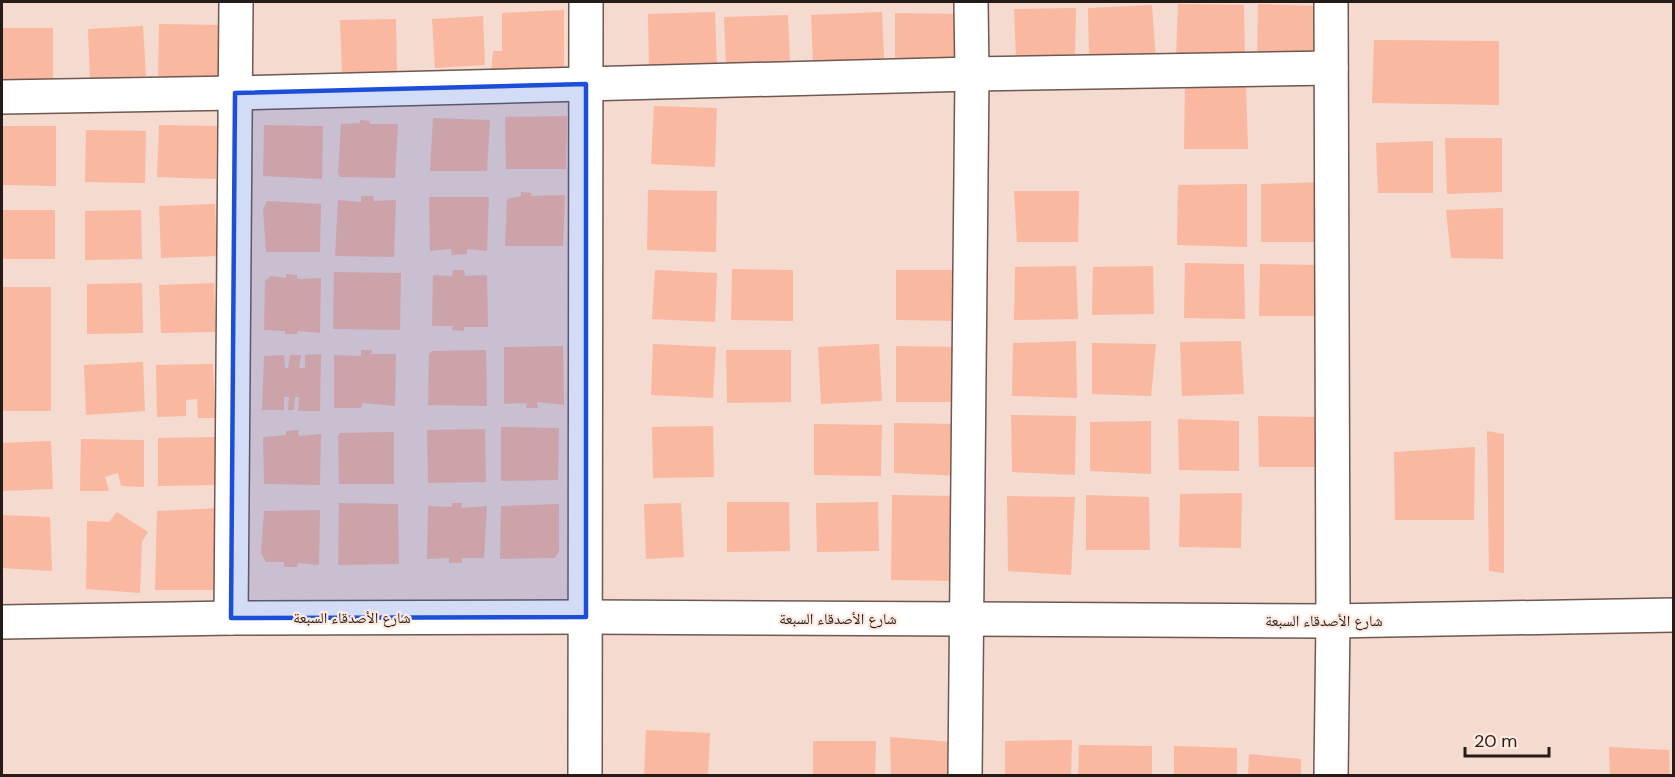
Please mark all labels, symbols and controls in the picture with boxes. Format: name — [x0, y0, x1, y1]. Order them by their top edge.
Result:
street label: شارع الأصدقاء السبعة — [293, 608, 411, 628]
street label: شارع الأصدقاء السبعة — [779, 609, 897, 629]
street label: شارع الأصدقاء السبعة — [1265, 611, 1383, 631]
scale bar — [1465, 720, 1549, 758]
text: 20 m — [1474, 729, 1517, 753]

